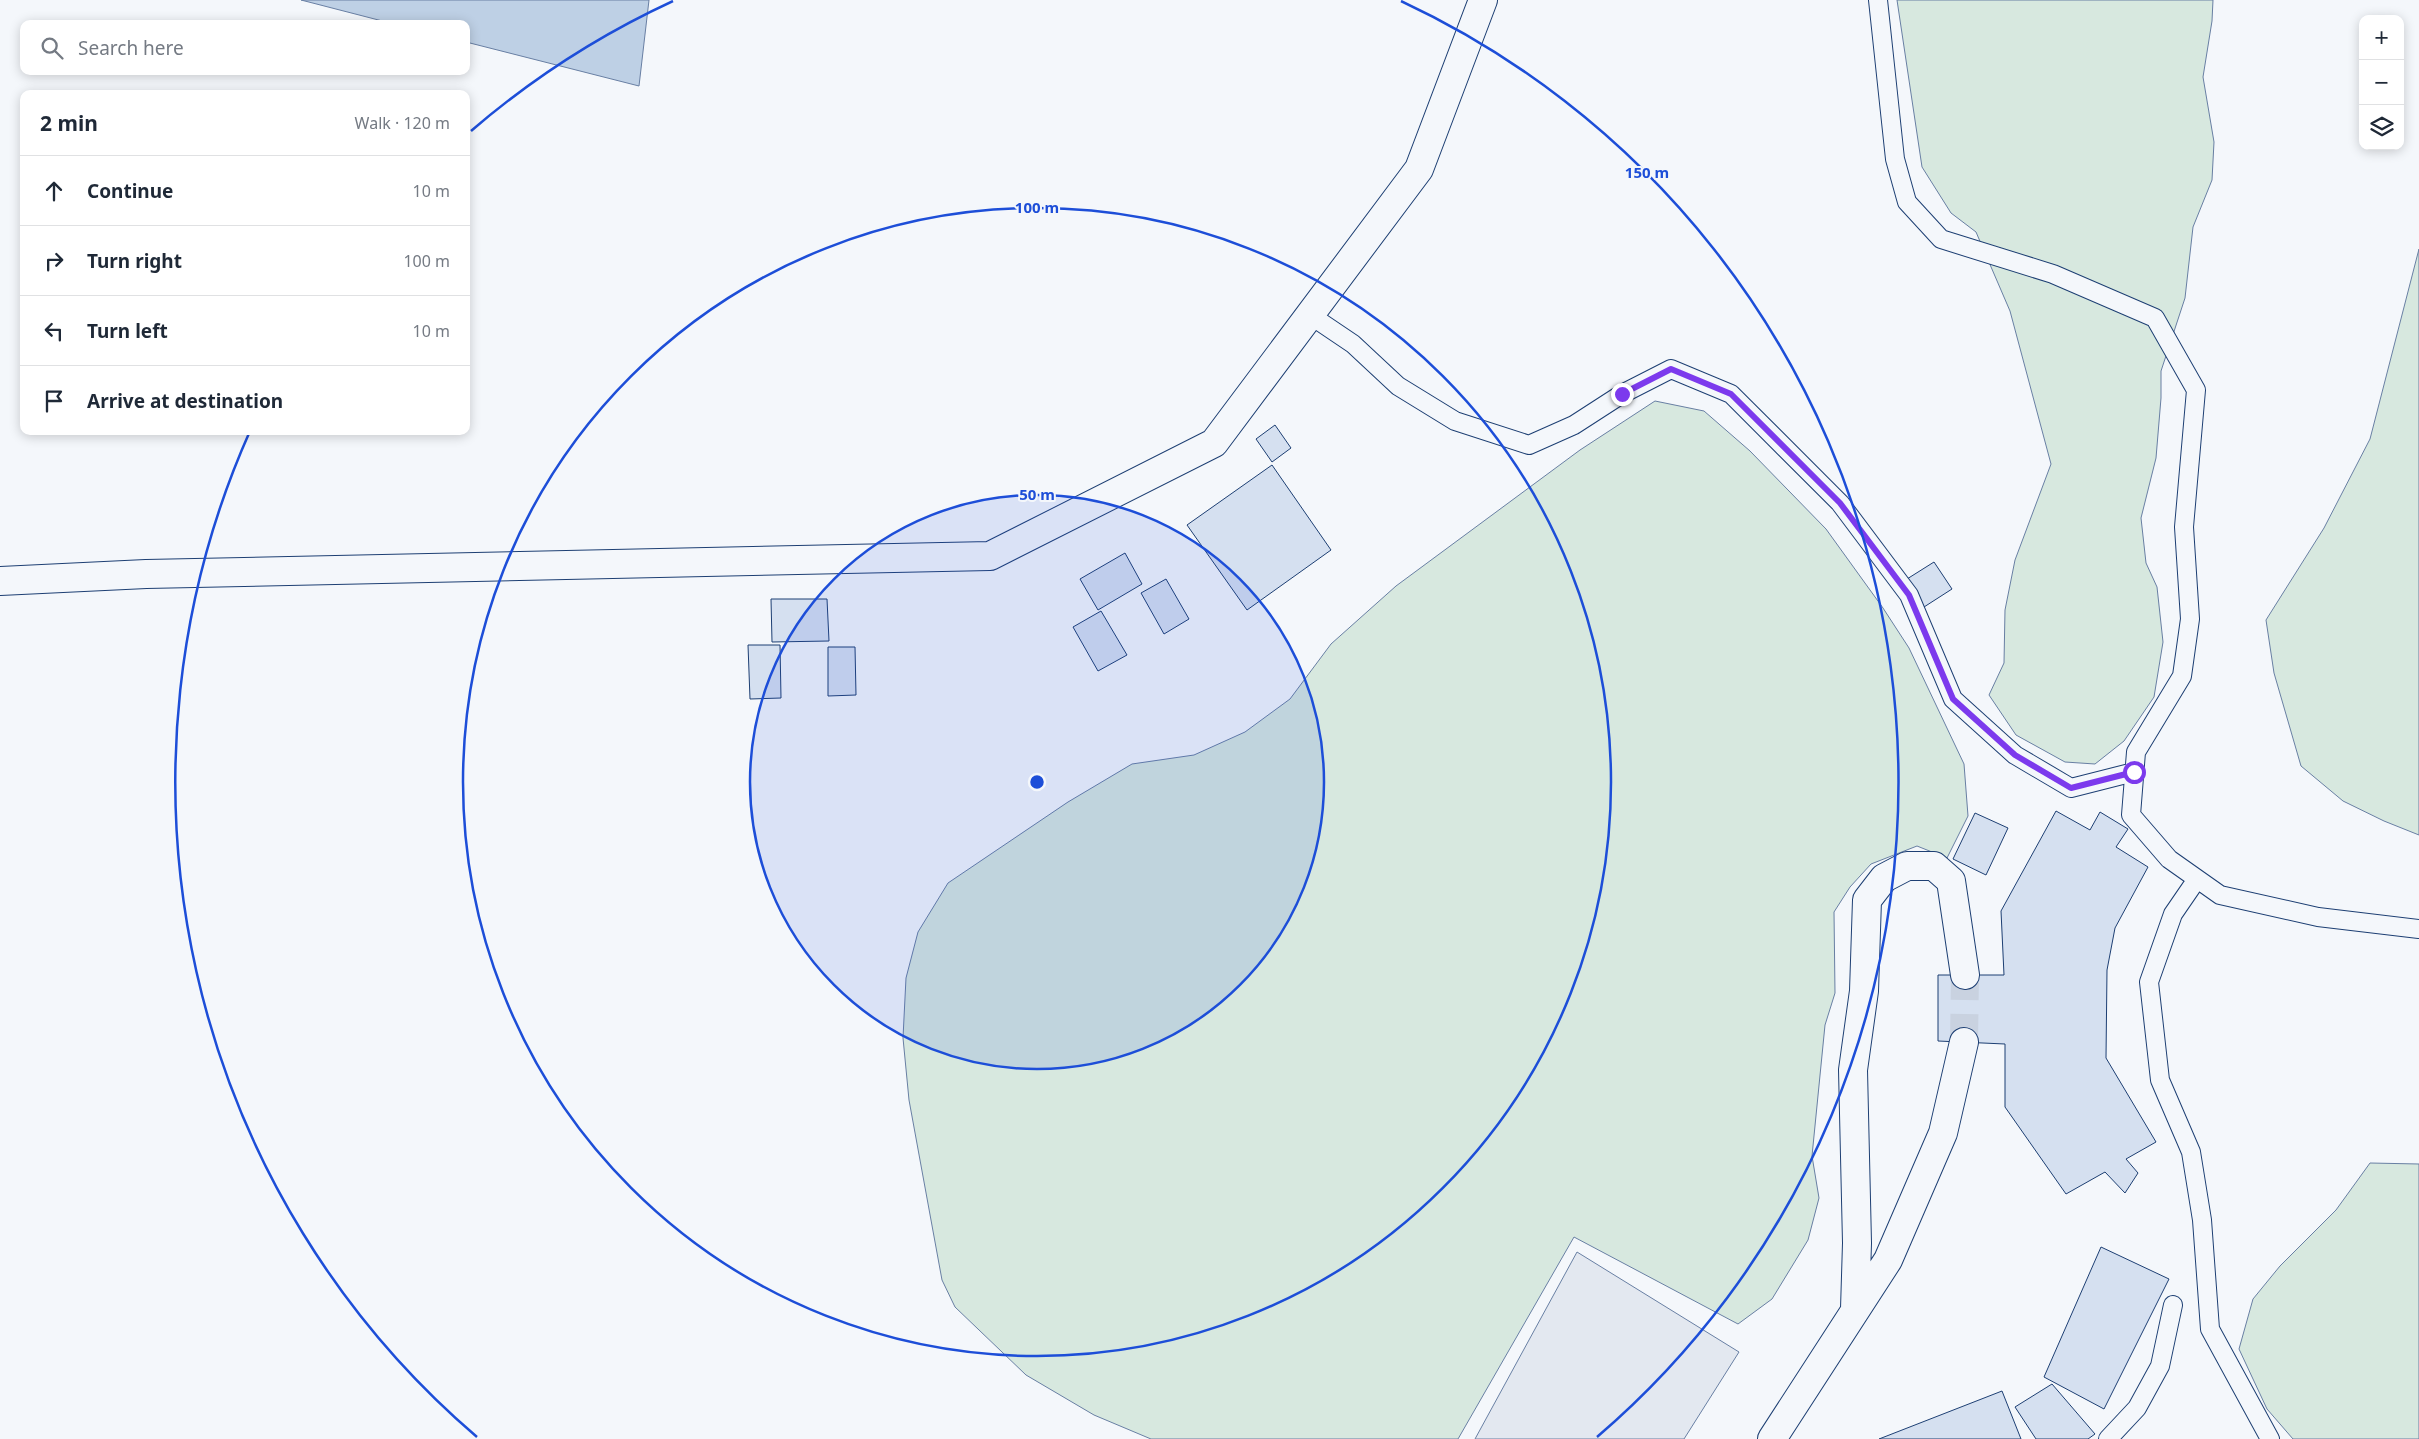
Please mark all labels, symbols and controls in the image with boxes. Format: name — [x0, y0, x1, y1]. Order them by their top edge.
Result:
map controls — [2359, 15, 2404, 150]
button: + — [2359, 15, 2404, 60]
search box — [20, 20, 470, 75]
icon: search — [38, 34, 66, 62]
text: Search here — [78, 35, 184, 61]
button: − — [2359, 60, 2404, 105]
button: layers — [2359, 105, 2404, 150]
text: 2 min — [40, 109, 98, 137]
text: Walk · 120 m — [355, 112, 450, 134]
text: 150 m — [1625, 162, 1669, 182]
icon: ahead — [40, 177, 68, 205]
text: Continue — [87, 178, 173, 204]
text: 10 m — [413, 180, 450, 202]
text: 100 m — [1015, 197, 1059, 217]
icon: right — [40, 247, 68, 275]
text: Turn right — [87, 248, 182, 274]
text: 100 m — [403, 250, 450, 272]
icon: left — [40, 317, 68, 345]
text: Turn left — [87, 318, 168, 344]
text: 10 m — [413, 320, 450, 342]
route end — [1611, 383, 1634, 406]
icon: arrive — [40, 387, 68, 415]
text: Arrive at destination — [87, 388, 283, 414]
text: 50 m — [1019, 484, 1055, 504]
route start — [2123, 761, 2146, 784]
centre of rings — [1028, 773, 1046, 791]

